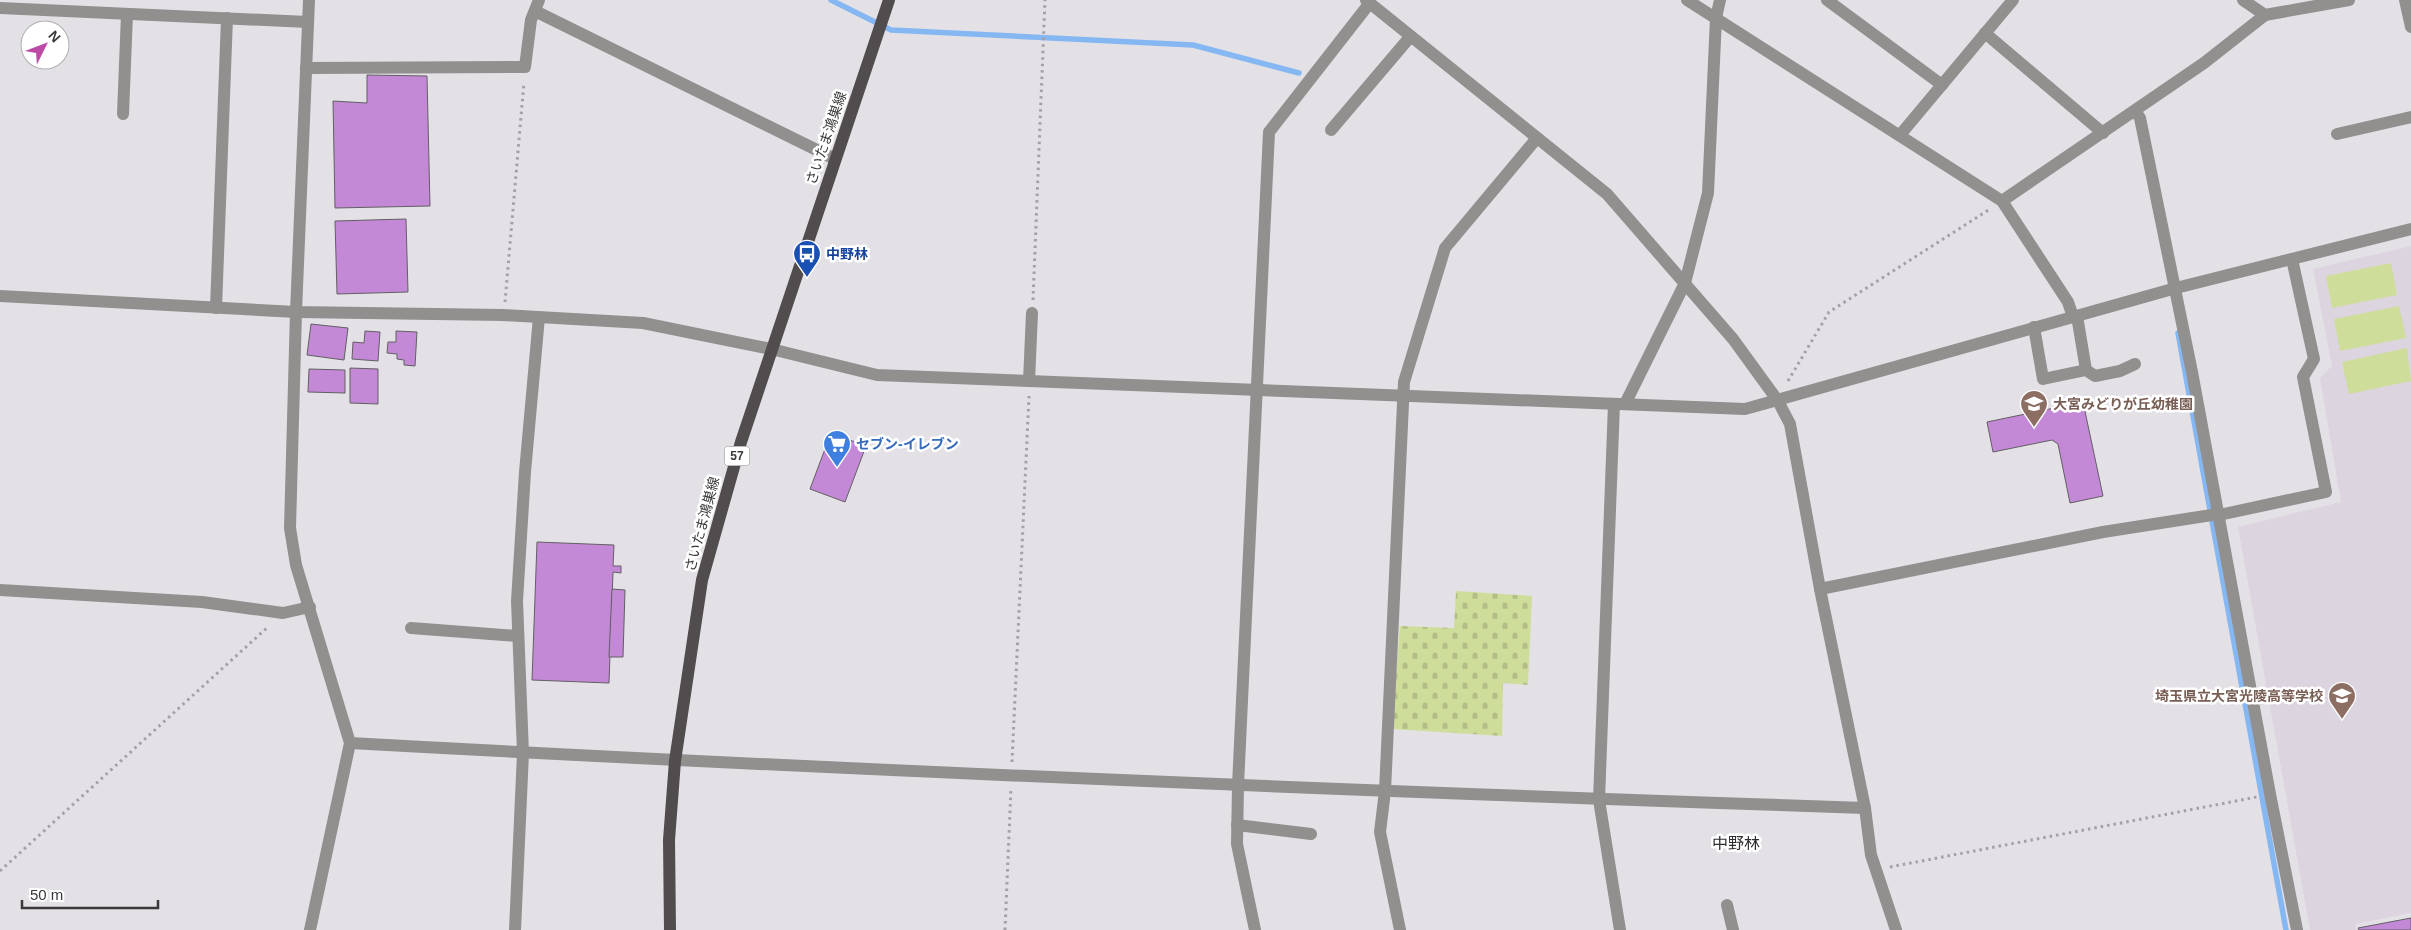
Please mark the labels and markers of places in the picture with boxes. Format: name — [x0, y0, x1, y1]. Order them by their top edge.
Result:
bus stop icon: 中野林 — [792, 239, 822, 278]
place label: 中野林 — [826, 246, 868, 262]
school or university icon: 大宮みどりが丘幼稚園 — [2019, 389, 2049, 428]
place label: 大宮みどりが丘幼稚園 — [2053, 396, 2193, 412]
supermarket icon: セブン-イレブン — [822, 429, 852, 468]
place label: セブン-イレブン — [856, 436, 959, 452]
school or university icon: 埼玉県立大宮光陵高等学校 — [2327, 681, 2357, 720]
place label: 埼玉県立大宮光陵高等学校 — [2155, 688, 2323, 704]

